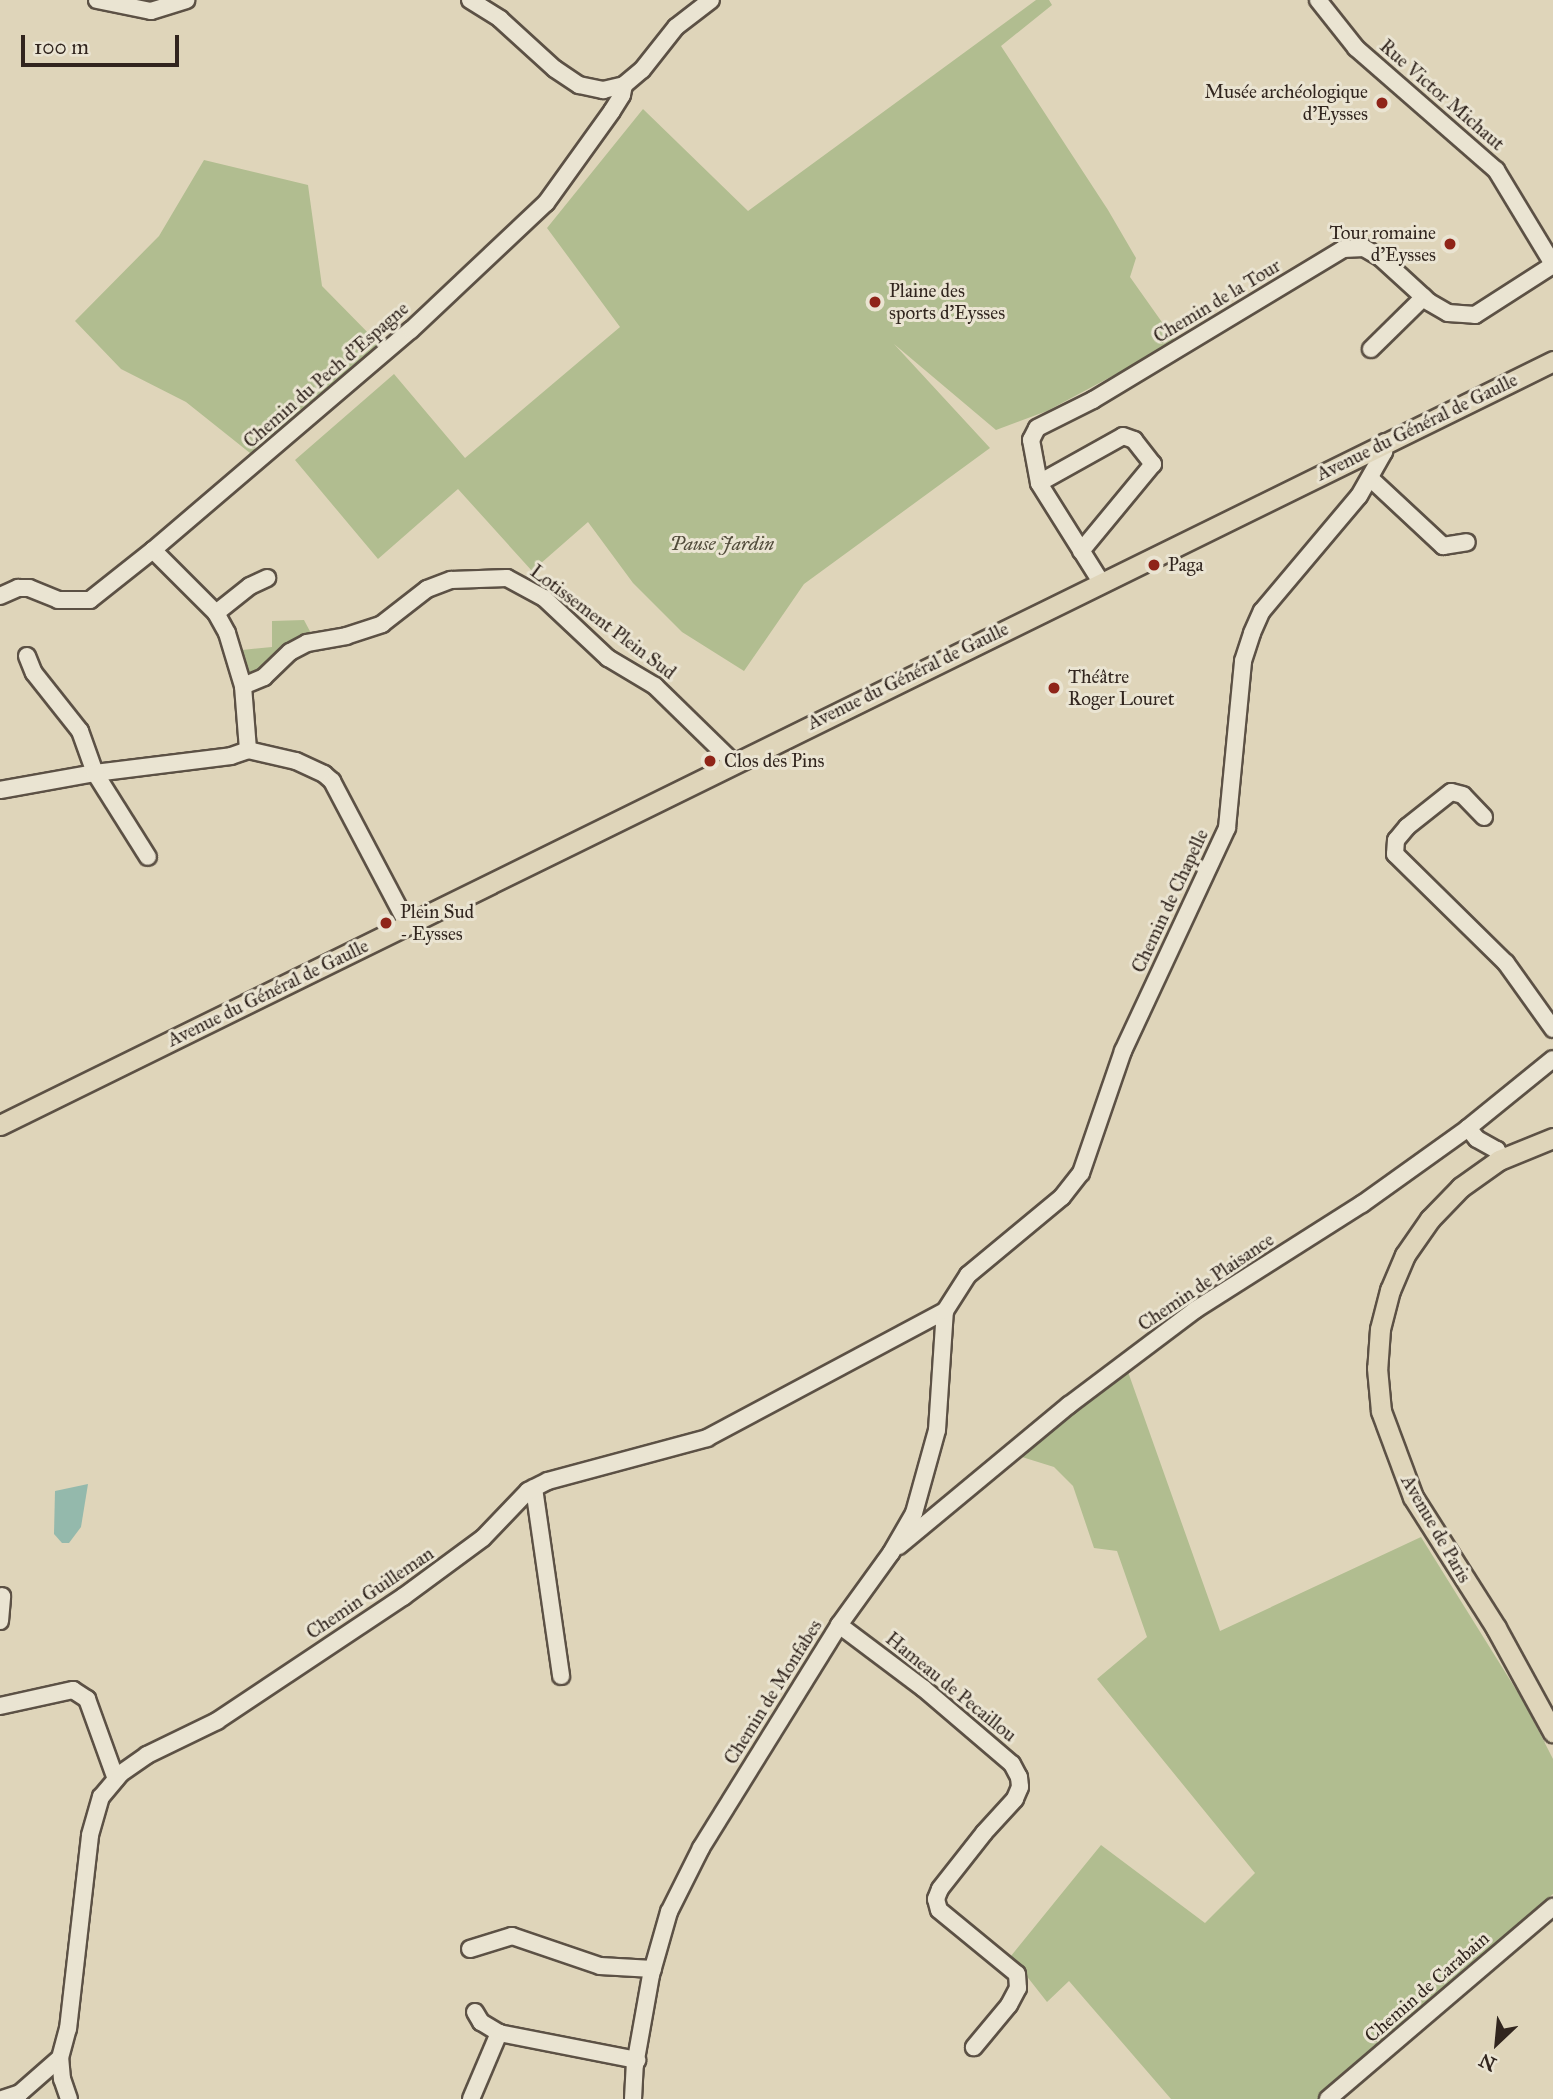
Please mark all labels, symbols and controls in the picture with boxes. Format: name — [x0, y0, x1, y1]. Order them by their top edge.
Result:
scale bar — [24, 21, 182, 65]
text: 100 m — [34, 34, 89, 60]
street label: Rue Victor Michaut — [1375, 35, 1509, 155]
place label: Musée archéologique d'Eysses — [1205, 81, 1368, 125]
marker: Musée archéologique d'Eysses — [1374, 95, 1390, 111]
place label: Tour romaine d'Eysses — [1329, 222, 1436, 266]
marker: Tour romaine d'Eysses — [1442, 236, 1458, 252]
street label: Chemin de la Tour — [1149, 254, 1285, 348]
place label: Plaine des sports d'Eysses — [889, 280, 1005, 324]
marker: Plaine des sports d'Eysses — [867, 294, 883, 310]
street label: Chemin du Pech d'Espagne — [239, 297, 413, 453]
street label: Avenue du Général de Gaulle — [1313, 368, 1521, 486]
park label: Pause Jardin — [670, 533, 774, 555]
place label: Paga — [1168, 554, 1203, 576]
marker: Paga — [1146, 557, 1162, 573]
street label: Lotissement Plein Sud — [526, 560, 680, 684]
street label: Avenue du Général de Gaulle — [804, 617, 1012, 735]
place label: Théâtre Roger Louret — [1068, 666, 1174, 710]
marker: Théâtre Roger Louret — [1046, 680, 1062, 696]
place label: Clos des Pins — [724, 750, 825, 772]
marker: Clos des Pins — [702, 753, 718, 769]
street label: Chemin de Chapelle — [1127, 826, 1213, 976]
place label: Plein Sud - Eysses — [400, 901, 474, 945]
marker: Plein Sud - Eysses — [378, 915, 394, 931]
street label: Avenue du Général de Gaulle — [164, 934, 372, 1052]
street label: Chemin de Plaisance — [1134, 1228, 1278, 1336]
street label: Avenue de Paris — [1396, 1471, 1476, 1587]
street label: Chemin Guilleman — [302, 1542, 438, 1644]
street label: Chemin de Monfabes — [719, 1615, 827, 1769]
street label: Hameau de Pecaillou — [881, 1627, 1021, 1747]
street label: Chemin de Carabain — [1360, 1927, 1494, 2047]
north arrow — [1462, 2008, 1532, 2078]
text: N — [1475, 2048, 1500, 2076]

